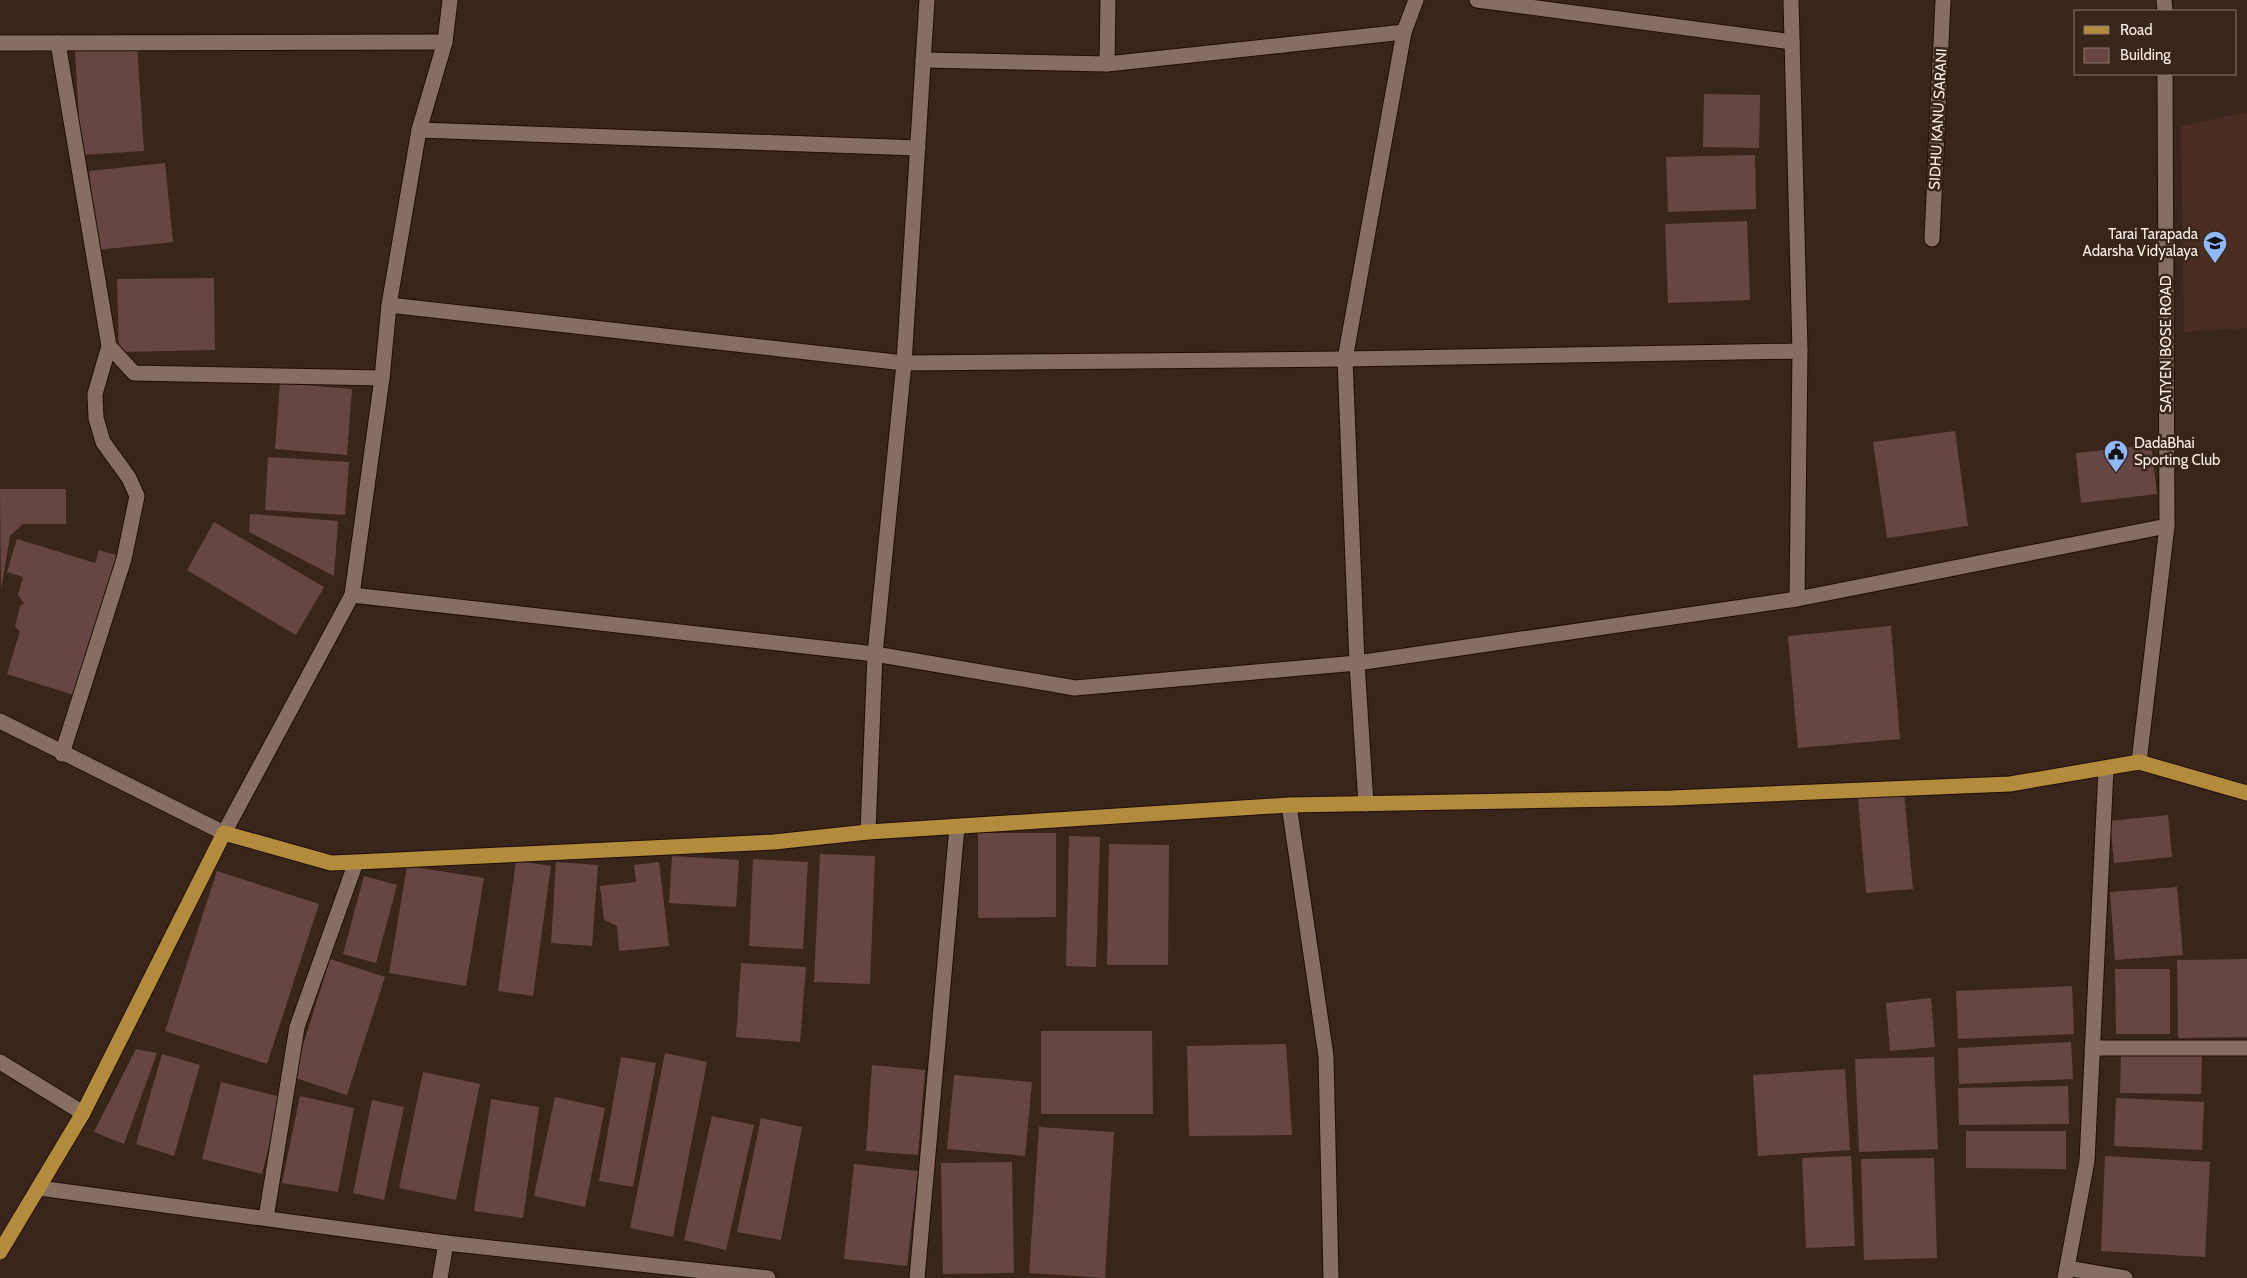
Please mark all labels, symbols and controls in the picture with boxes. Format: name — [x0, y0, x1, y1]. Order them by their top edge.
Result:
legend — [2074, 10, 2237, 75]
text: Road — [2120, 21, 2153, 39]
text: Building — [2120, 46, 2171, 64]
street label: SIDHU KANU SARANI — [1925, 48, 1951, 190]
place label: Tarai Tarapada Adarsha Vidyalaya — [2083, 225, 2199, 260]
school or university icon: Tarai Tarapada Adarsha Vidyalaya — [2202, 230, 2228, 264]
street label: SATYEN BOSE ROAD — [2157, 275, 2175, 413]
place label: DadaBhai Sporting Club — [2134, 434, 2220, 469]
public building icon: DadaBhai Sporting Club — [2103, 439, 2129, 473]

